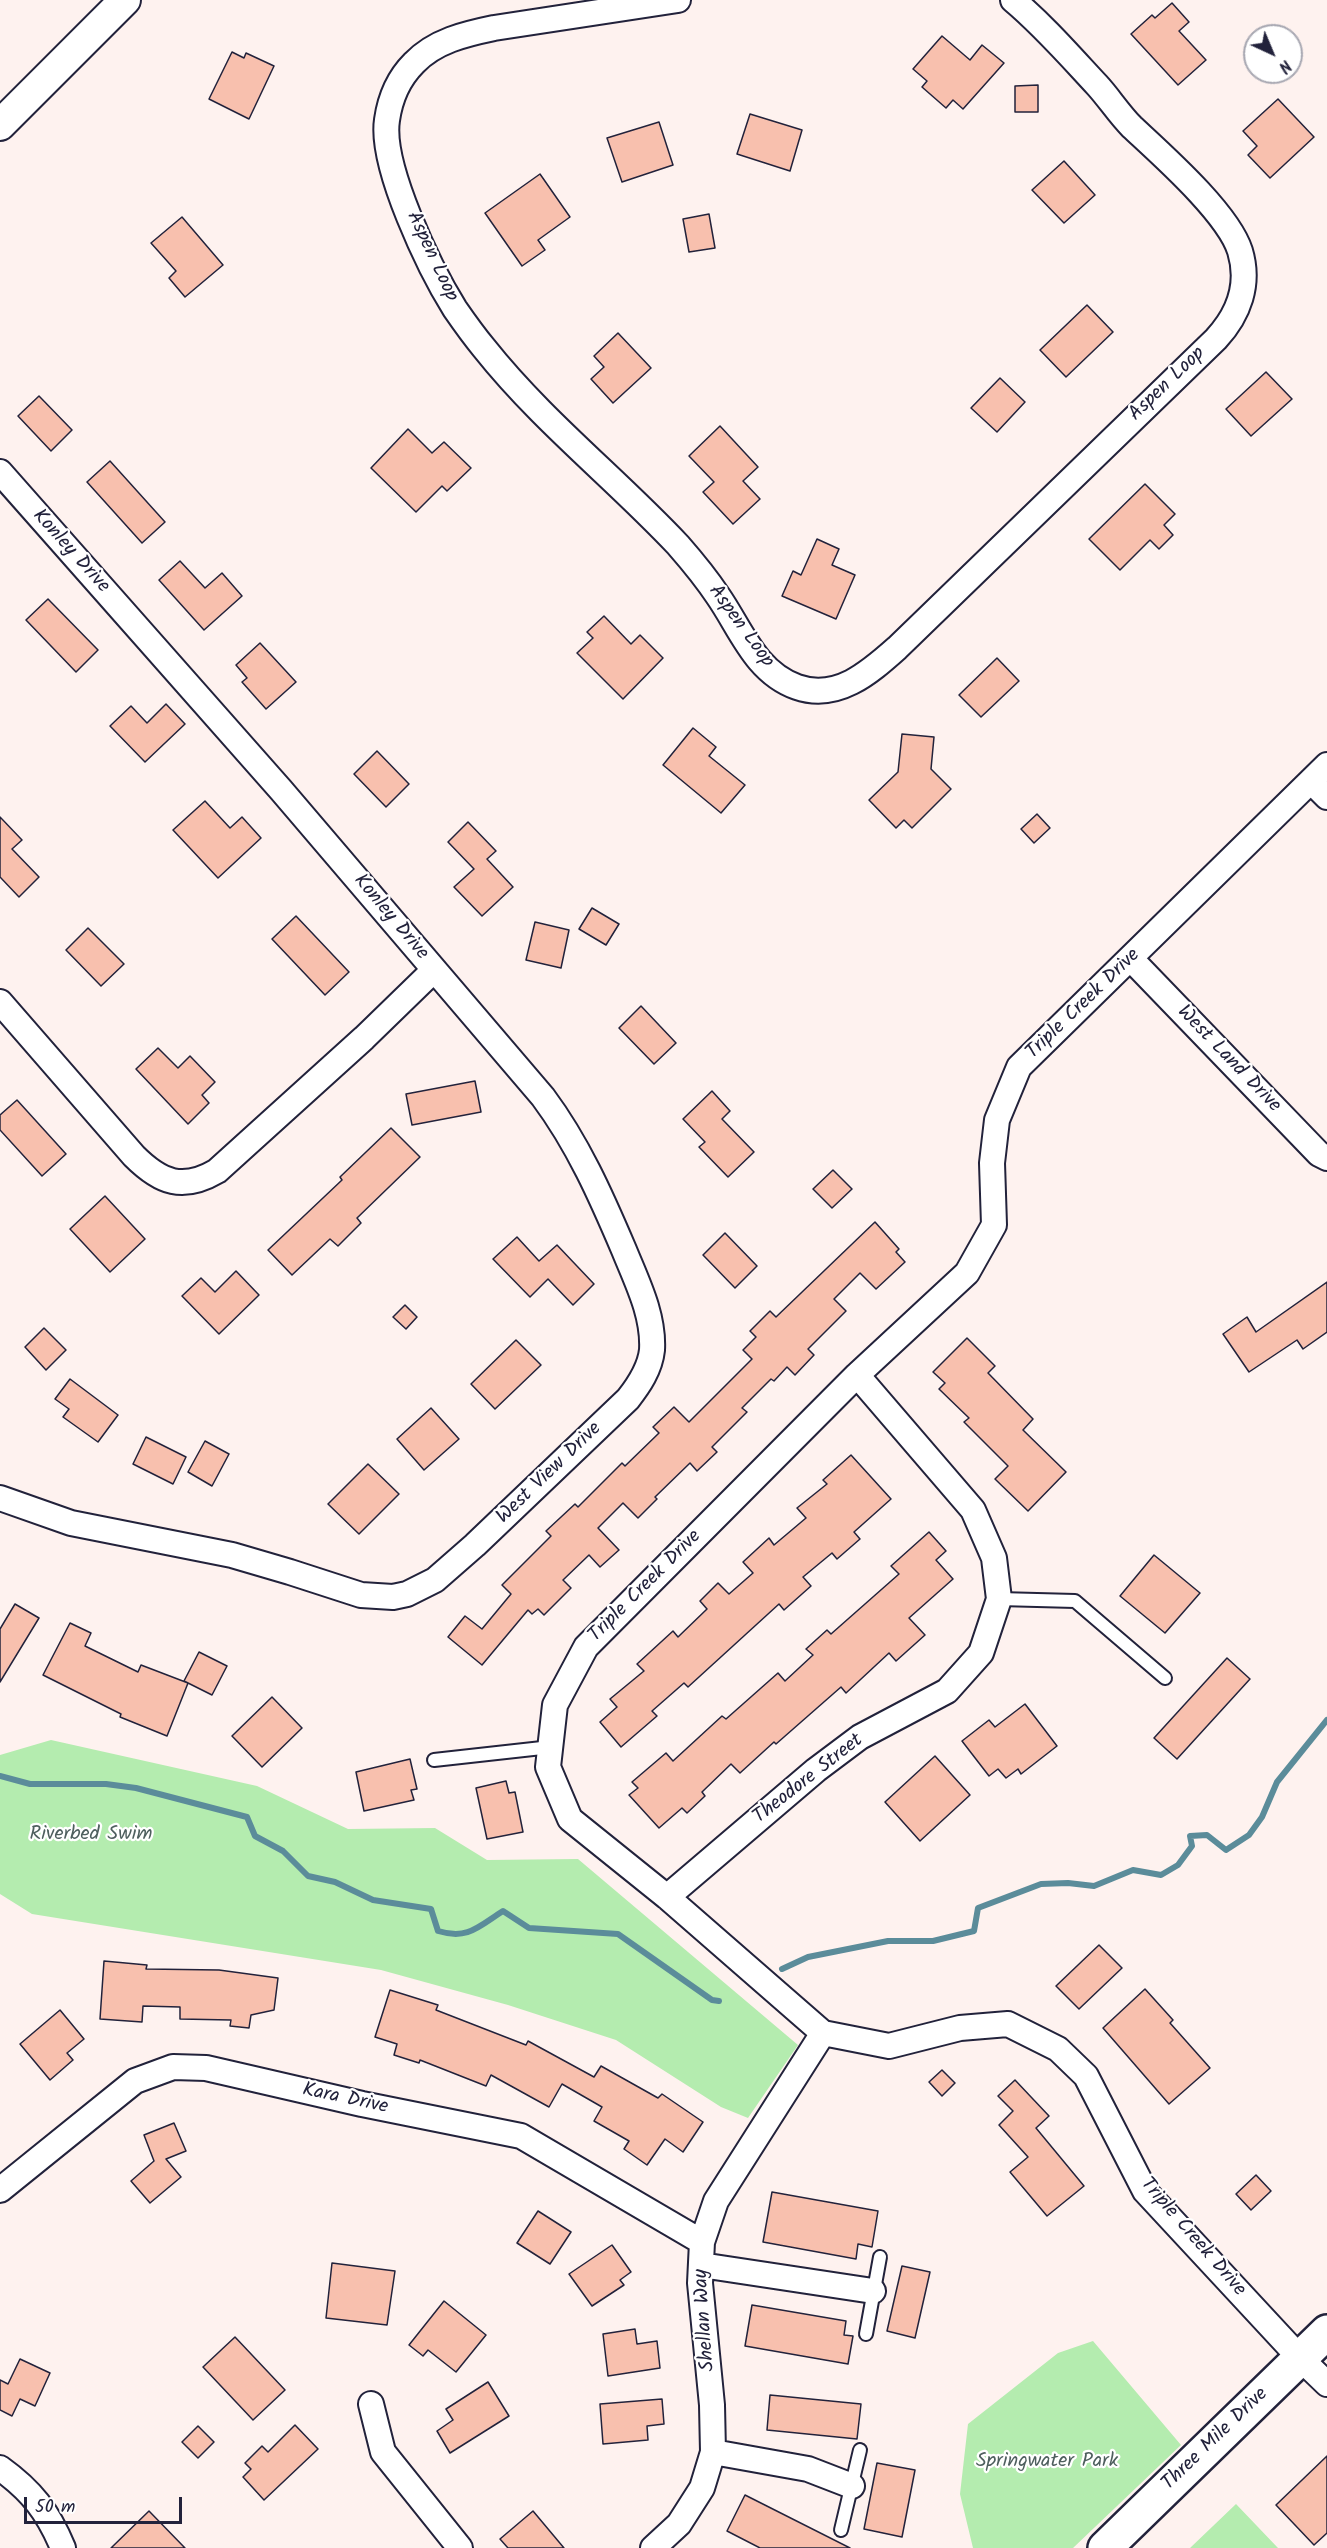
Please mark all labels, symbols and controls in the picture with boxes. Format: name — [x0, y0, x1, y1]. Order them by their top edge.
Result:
north arrow — [1243, 24, 1303, 84]
text: N — [1272, 53, 1297, 78]
street label: Aspen Loop — [400, 208, 462, 306]
street label: Aspen Loop — [1125, 343, 1211, 427]
street label: Konley Drive — [26, 505, 114, 599]
street label: Aspen Loop — [702, 581, 778, 673]
street label: Konley Drive — [347, 870, 433, 966]
street label: Triple Creek Drive — [1022, 945, 1146, 1065]
street label: West Land Drive — [1171, 1001, 1285, 1119]
street label: West View Drive — [493, 1418, 607, 1530]
street label: Triple Creek Drive — [585, 1526, 707, 1648]
street label: Theodore Street — [749, 1730, 869, 1830]
park label: Riverbed Swim — [30, 1824, 152, 1848]
street label: Kara Drive — [300, 2079, 390, 2121]
street label: Triple Creek Drive — [1134, 2174, 1250, 2302]
street label: Shellan Way — [690, 2268, 722, 2372]
street label: Three Mile Drive — [1158, 2383, 1274, 2497]
park label: Springwater Park — [976, 2451, 1118, 2475]
scale bar — [27, 2485, 184, 2523]
text: 50 m — [35, 2493, 75, 2522]

